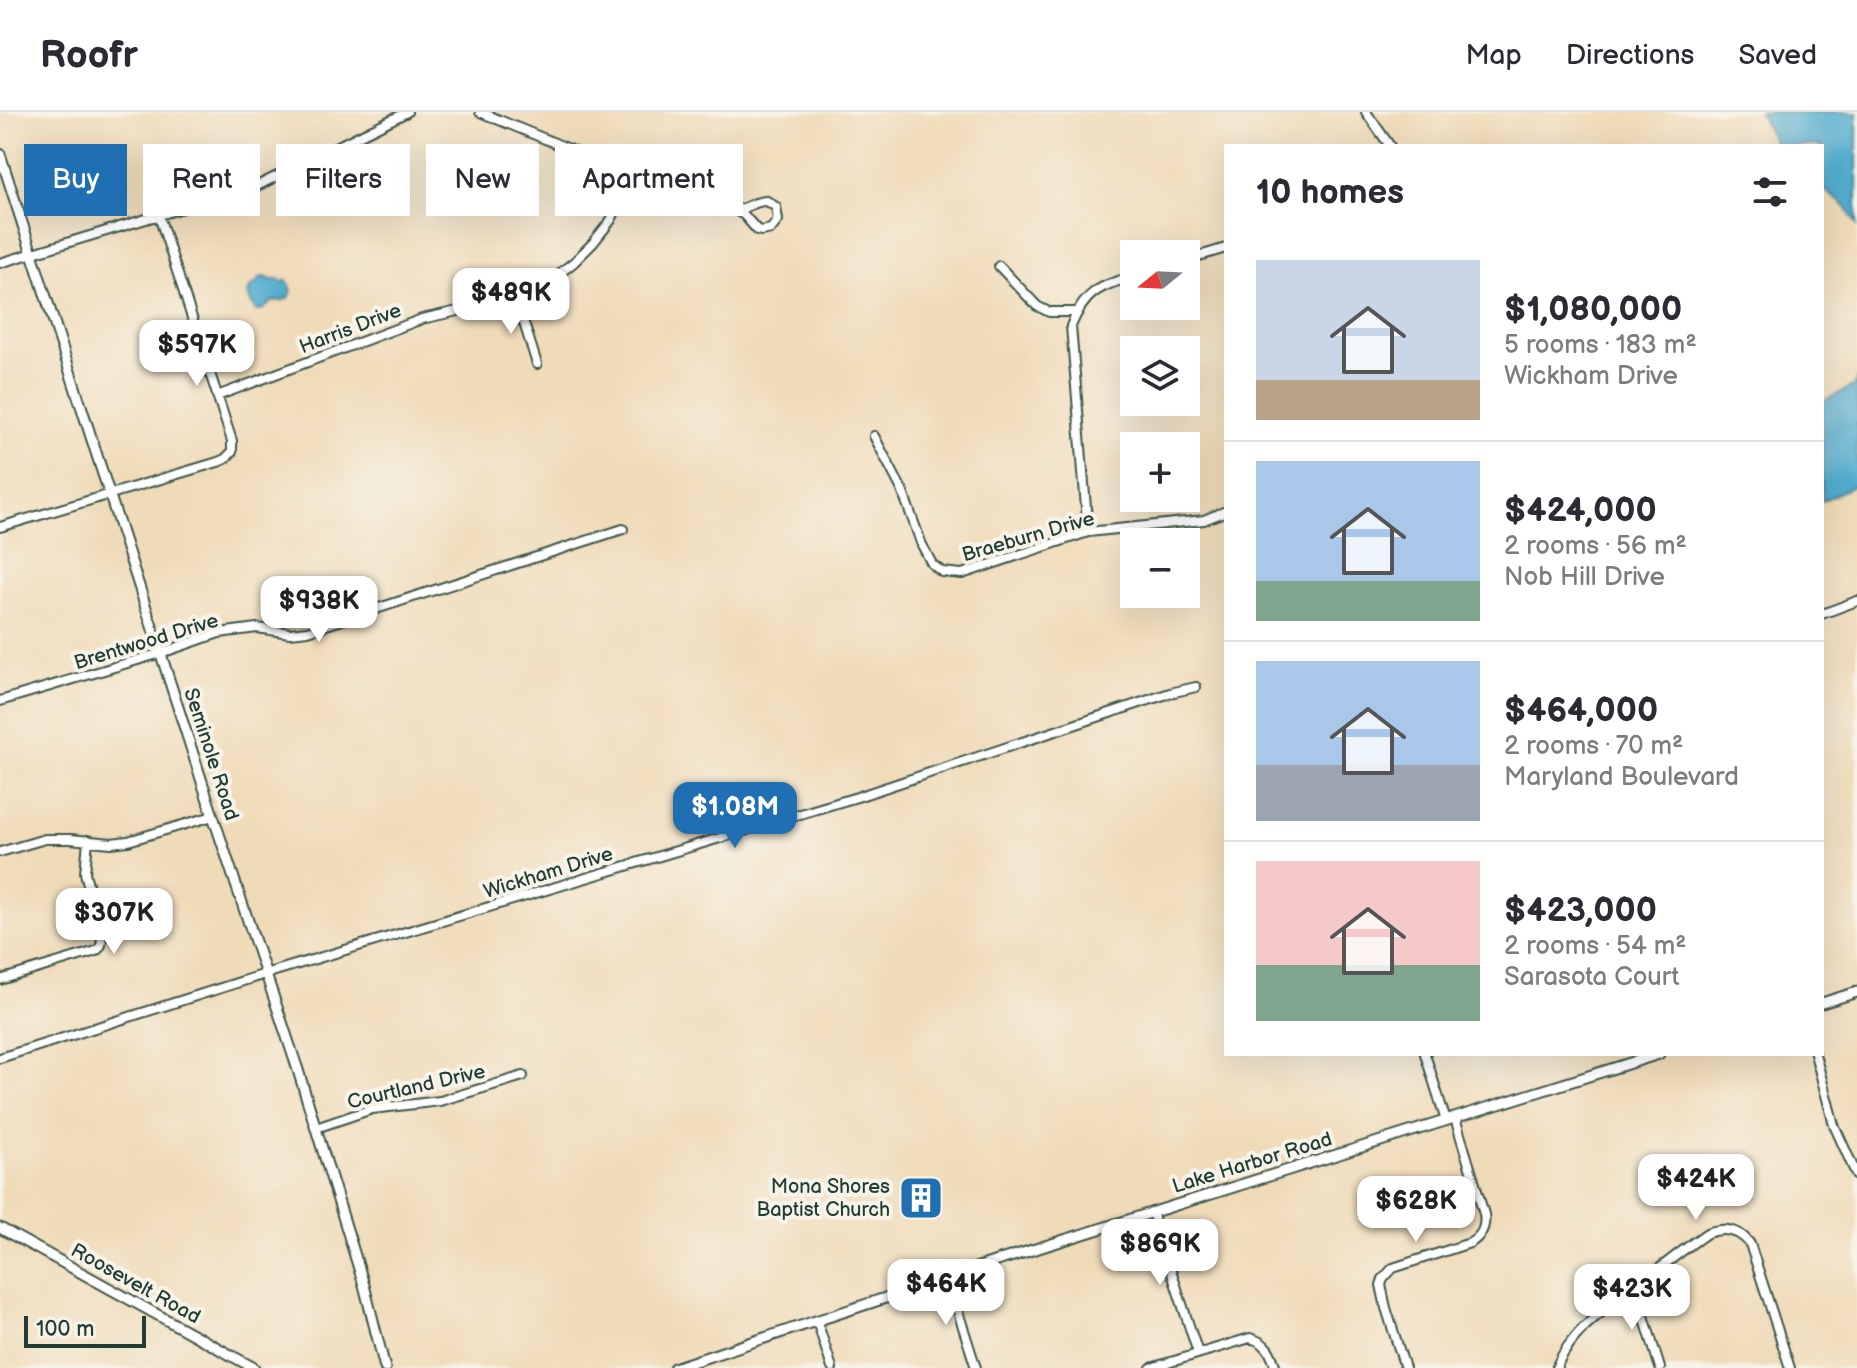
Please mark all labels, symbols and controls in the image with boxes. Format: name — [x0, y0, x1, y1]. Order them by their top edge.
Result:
text: Roofr — [40, 33, 138, 78]
text: Map — [1465, 39, 1522, 72]
text: Directions — [1566, 39, 1694, 72]
text: Saved — [1738, 39, 1817, 72]
chip: Buy — [24, 144, 127, 216]
chip: Rent — [143, 144, 260, 216]
chip: Filters — [276, 144, 410, 216]
chip: New — [426, 144, 539, 216]
chip: Apartment — [555, 144, 743, 216]
icon: filters — [1748, 170, 1792, 214]
text: 10 homes — [1256, 172, 1404, 213]
north arrow — [1120, 240, 1200, 320]
map controls — [1120, 240, 1200, 608]
pin: $489K — [455, 268, 567, 336]
text: $489K — [471, 278, 552, 309]
text: $1,080,000 — [1504, 289, 1682, 330]
icon: home — [1320, 292, 1416, 388]
street label: Harris Drive — [296, 298, 405, 359]
pin: $597K — [141, 320, 253, 388]
text: $597K — [157, 330, 237, 361]
text: 5 rooms · 183 m² — [1504, 330, 1697, 361]
button: layers — [1120, 336, 1200, 416]
text: Wickham Drive — [1504, 361, 1678, 392]
button: + — [1120, 432, 1200, 512]
text: $424,000 — [1504, 490, 1657, 531]
icon: home — [1320, 493, 1416, 589]
street label: Braeburn Drive — [959, 507, 1097, 567]
button: − — [1120, 528, 1200, 608]
text: 2 rooms · 56 m² — [1504, 531, 1687, 562]
text: Nob Hill Drive — [1504, 562, 1665, 593]
pin: $938K — [263, 576, 375, 644]
text: $938K — [279, 586, 359, 617]
street label: Brentwood Drive — [71, 609, 222, 675]
street label: Seminole Road — [178, 685, 244, 824]
text: $464,000 — [1504, 690, 1658, 731]
icon: home — [1320, 693, 1416, 789]
text: 2 rooms · 70 m² — [1504, 731, 1683, 762]
text: Maryland Boulevard — [1504, 762, 1739, 793]
pin: $1.08M — [670, 782, 800, 850]
text: $1.08M — [691, 792, 779, 823]
street label: Wickham Drive — [481, 842, 616, 904]
pin: $307K — [58, 888, 170, 956]
text: $423,000 — [1504, 890, 1657, 931]
icon: home — [1320, 893, 1416, 989]
text: $307K — [74, 898, 154, 929]
text: 2 rooms · 54 m² — [1504, 931, 1687, 962]
text: Sarasota Court — [1504, 962, 1679, 993]
street label: Courtland Drive — [345, 1059, 488, 1115]
street label: Lake Harbor Road — [1170, 1127, 1335, 1199]
pin: $424K — [1640, 1154, 1752, 1222]
text: $424K — [1656, 1164, 1736, 1195]
building icon: Mona Shores Baptist Church — [897, 1174, 945, 1222]
place label: Mona Shores Baptist Church — [757, 1175, 890, 1222]
pin: $628K — [1360, 1176, 1472, 1244]
text: $628K — [1375, 1186, 1457, 1217]
pin: $869K — [1104, 1219, 1216, 1287]
text: $869K — [1119, 1229, 1201, 1260]
street label: Roosevelt Road — [67, 1238, 204, 1329]
pin: $464K — [890, 1259, 1002, 1327]
pin: $423K — [1576, 1264, 1688, 1332]
text: $464K — [905, 1269, 987, 1300]
text: $423K — [1592, 1274, 1672, 1305]
scale bar — [24, 1312, 146, 1348]
text: 100 m — [36, 1316, 95, 1343]

